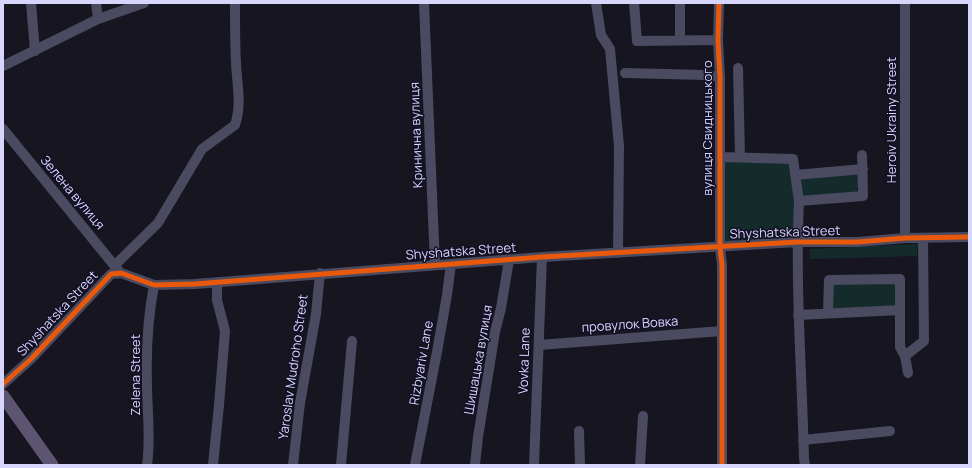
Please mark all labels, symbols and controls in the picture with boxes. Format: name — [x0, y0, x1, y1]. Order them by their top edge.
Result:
street label: Heroiv Ukrainy Street — [884, 57, 900, 183]
street label: вулиця Свидницького — [700, 60, 716, 196]
street label: Кринична вулиця — [407, 82, 427, 188]
street label: Зелена вулиця — [37, 153, 107, 233]
street label: Shyshatska Street — [729, 223, 841, 243]
street label: Shyshatska Street — [405, 240, 517, 264]
street label: Shyshatska Street — [14, 268, 102, 360]
street label: Yaroslav Mudroho Street — [276, 293, 312, 441]
street label: Шишацька вулиця — [462, 304, 496, 416]
street label: провулок Вовка — [581, 314, 679, 336]
street label: Rizbyariv Lane — [407, 320, 437, 406]
street label: Vovka Lane — [516, 327, 534, 395]
street label: Zelena Street — [128, 334, 144, 416]

